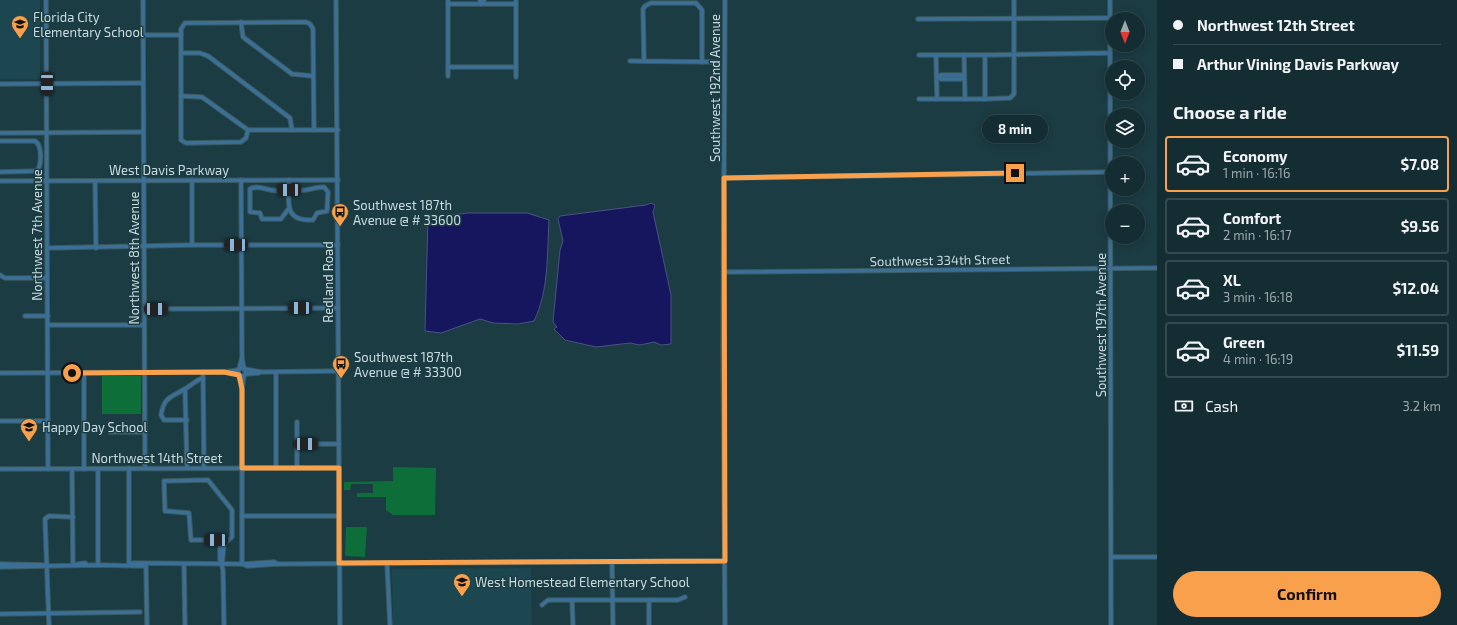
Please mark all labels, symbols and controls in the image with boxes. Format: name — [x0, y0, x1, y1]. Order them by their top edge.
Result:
place label: Florida City Elementary School — [33, 9, 144, 40]
north arrow — [1105, 12, 1145, 52]
map controls — [1105, 12, 1145, 244]
school or university icon: Florida City Elementary School — [10, 14, 30, 39]
street label: Southwest 192nd Avenue — [707, 14, 723, 162]
text: Northwest 12th Street — [1197, 16, 1355, 34]
text: Arthur Vining Davis Parkway — [1197, 55, 1399, 73]
button: locate — [1105, 60, 1145, 100]
car — [41, 72, 53, 96]
text: Choose a ride — [1173, 101, 1287, 123]
button: layers — [1105, 108, 1145, 148]
callout: 8 min — [982, 115, 1048, 143]
text: 8 min — [998, 121, 1032, 137]
icon: car — [1175, 146, 1211, 182]
text: Economy — [1223, 147, 1288, 165]
text: $7.08 — [1401, 155, 1439, 173]
button: + — [1105, 156, 1145, 196]
street label: West Davis Parkway — [109, 162, 229, 178]
route end — [1006, 164, 1024, 182]
text: 1 min · 16:16 — [1223, 165, 1290, 181]
street label: Northwest 7th Avenue — [29, 169, 45, 301]
car — [277, 184, 301, 196]
street label: Northwest 8th Avenue — [126, 192, 142, 324]
place label: Southwest 187th Avenue @ # 33600 — [353, 197, 461, 228]
bus stop icon: Southwest 187th Avenue @ # 33600 — [330, 202, 350, 227]
button: − — [1105, 204, 1145, 244]
icon: car — [1175, 208, 1211, 244]
text: Comfort — [1223, 209, 1281, 227]
text: $9.56 — [1401, 217, 1439, 235]
text: 2 min · 16:17 — [1223, 227, 1292, 243]
car — [224, 239, 248, 251]
street label: Redland Road — [320, 241, 336, 323]
street label: Southwest 334th Street — [870, 251, 1011, 269]
street label: Southwest 197th Avenue — [1093, 253, 1109, 397]
icon: car — [1175, 270, 1211, 306]
text: XL — [1223, 271, 1241, 289]
text: $12.04 — [1392, 279, 1439, 297]
text: 3 min · 16:18 — [1223, 289, 1293, 305]
car — [288, 302, 312, 314]
car — [144, 303, 168, 315]
icon: car — [1175, 332, 1211, 368]
text: Green — [1223, 333, 1265, 351]
text: $11.59 — [1397, 341, 1439, 359]
place label: Southwest 187th Avenue @ # 33300 — [354, 349, 462, 380]
text: 4 min · 16:19 — [1223, 351, 1293, 367]
bus stop icon: Southwest 187th Avenue @ # 33300 — [331, 354, 351, 379]
route start — [63, 364, 81, 382]
icon: cash — [1173, 395, 1195, 417]
text: Cash — [1205, 397, 1238, 415]
text: 3.2 km — [1403, 398, 1441, 414]
school or university icon: Happy Day School — [19, 417, 39, 442]
place label: Happy Day School — [42, 419, 148, 435]
car — [294, 438, 318, 450]
street label: Northwest 14th Street — [91, 450, 223, 466]
car — [204, 534, 228, 546]
button: Confirm — [1173, 571, 1441, 617]
school or university icon: West Homestead Elementary School — [452, 572, 472, 597]
place label: West Homestead Elementary School — [475, 574, 690, 590]

